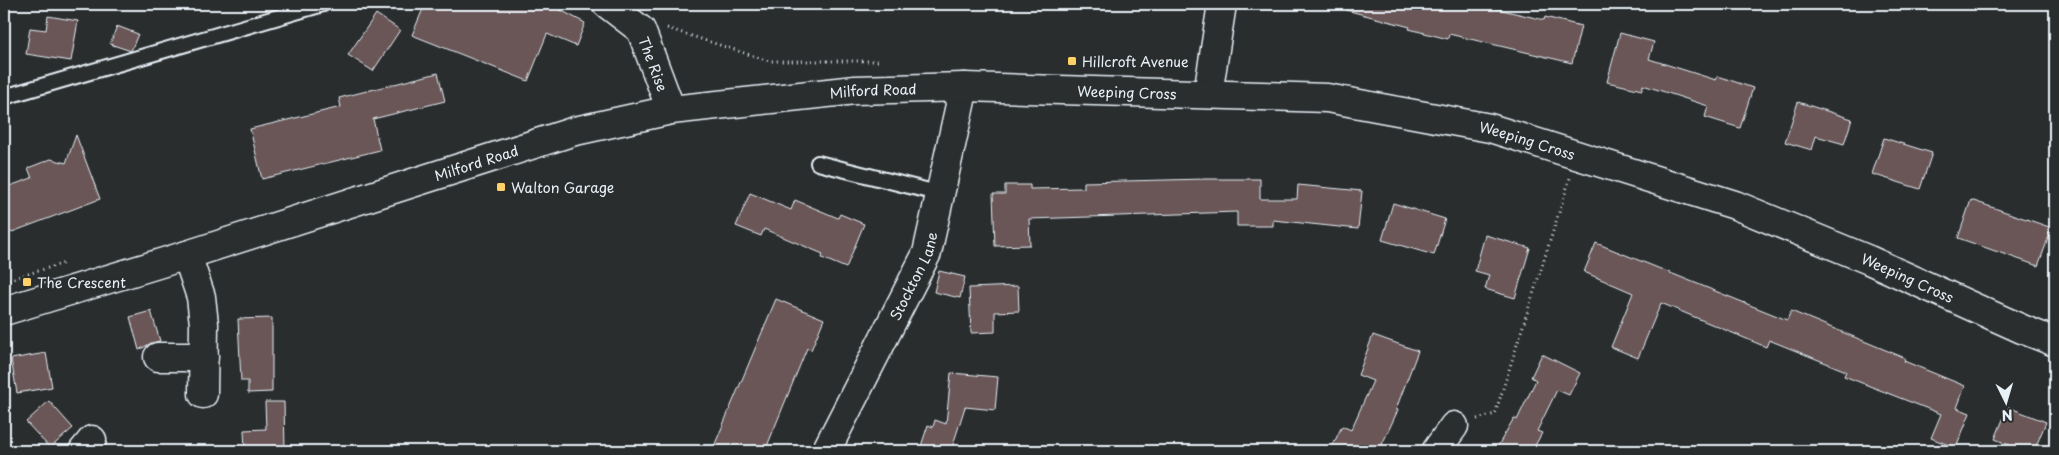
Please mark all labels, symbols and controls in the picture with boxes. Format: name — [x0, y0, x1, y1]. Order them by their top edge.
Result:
street label: The Rise — [634, 34, 674, 94]
place label: Hillcroft Avenue — [1082, 51, 1189, 72]
marker: Hillcroft Avenue — [1066, 55, 1078, 67]
street label: Milford Road — [828, 78, 917, 103]
street label: Weeping Cross — [1077, 80, 1177, 104]
street label: Weeping Cross — [1478, 116, 1578, 165]
street label: Milford Road — [431, 139, 521, 186]
place label: Walton Garage — [511, 177, 614, 198]
marker: Walton Garage — [495, 181, 507, 193]
street label: Stockton Lane — [884, 230, 942, 324]
street label: Weeping Cross — [1858, 247, 1958, 308]
place label: The Crescent — [37, 272, 126, 293]
marker: The Crescent — [21, 276, 33, 288]
north arrow — [1982, 378, 2032, 428]
text: N — [2001, 405, 2014, 426]

